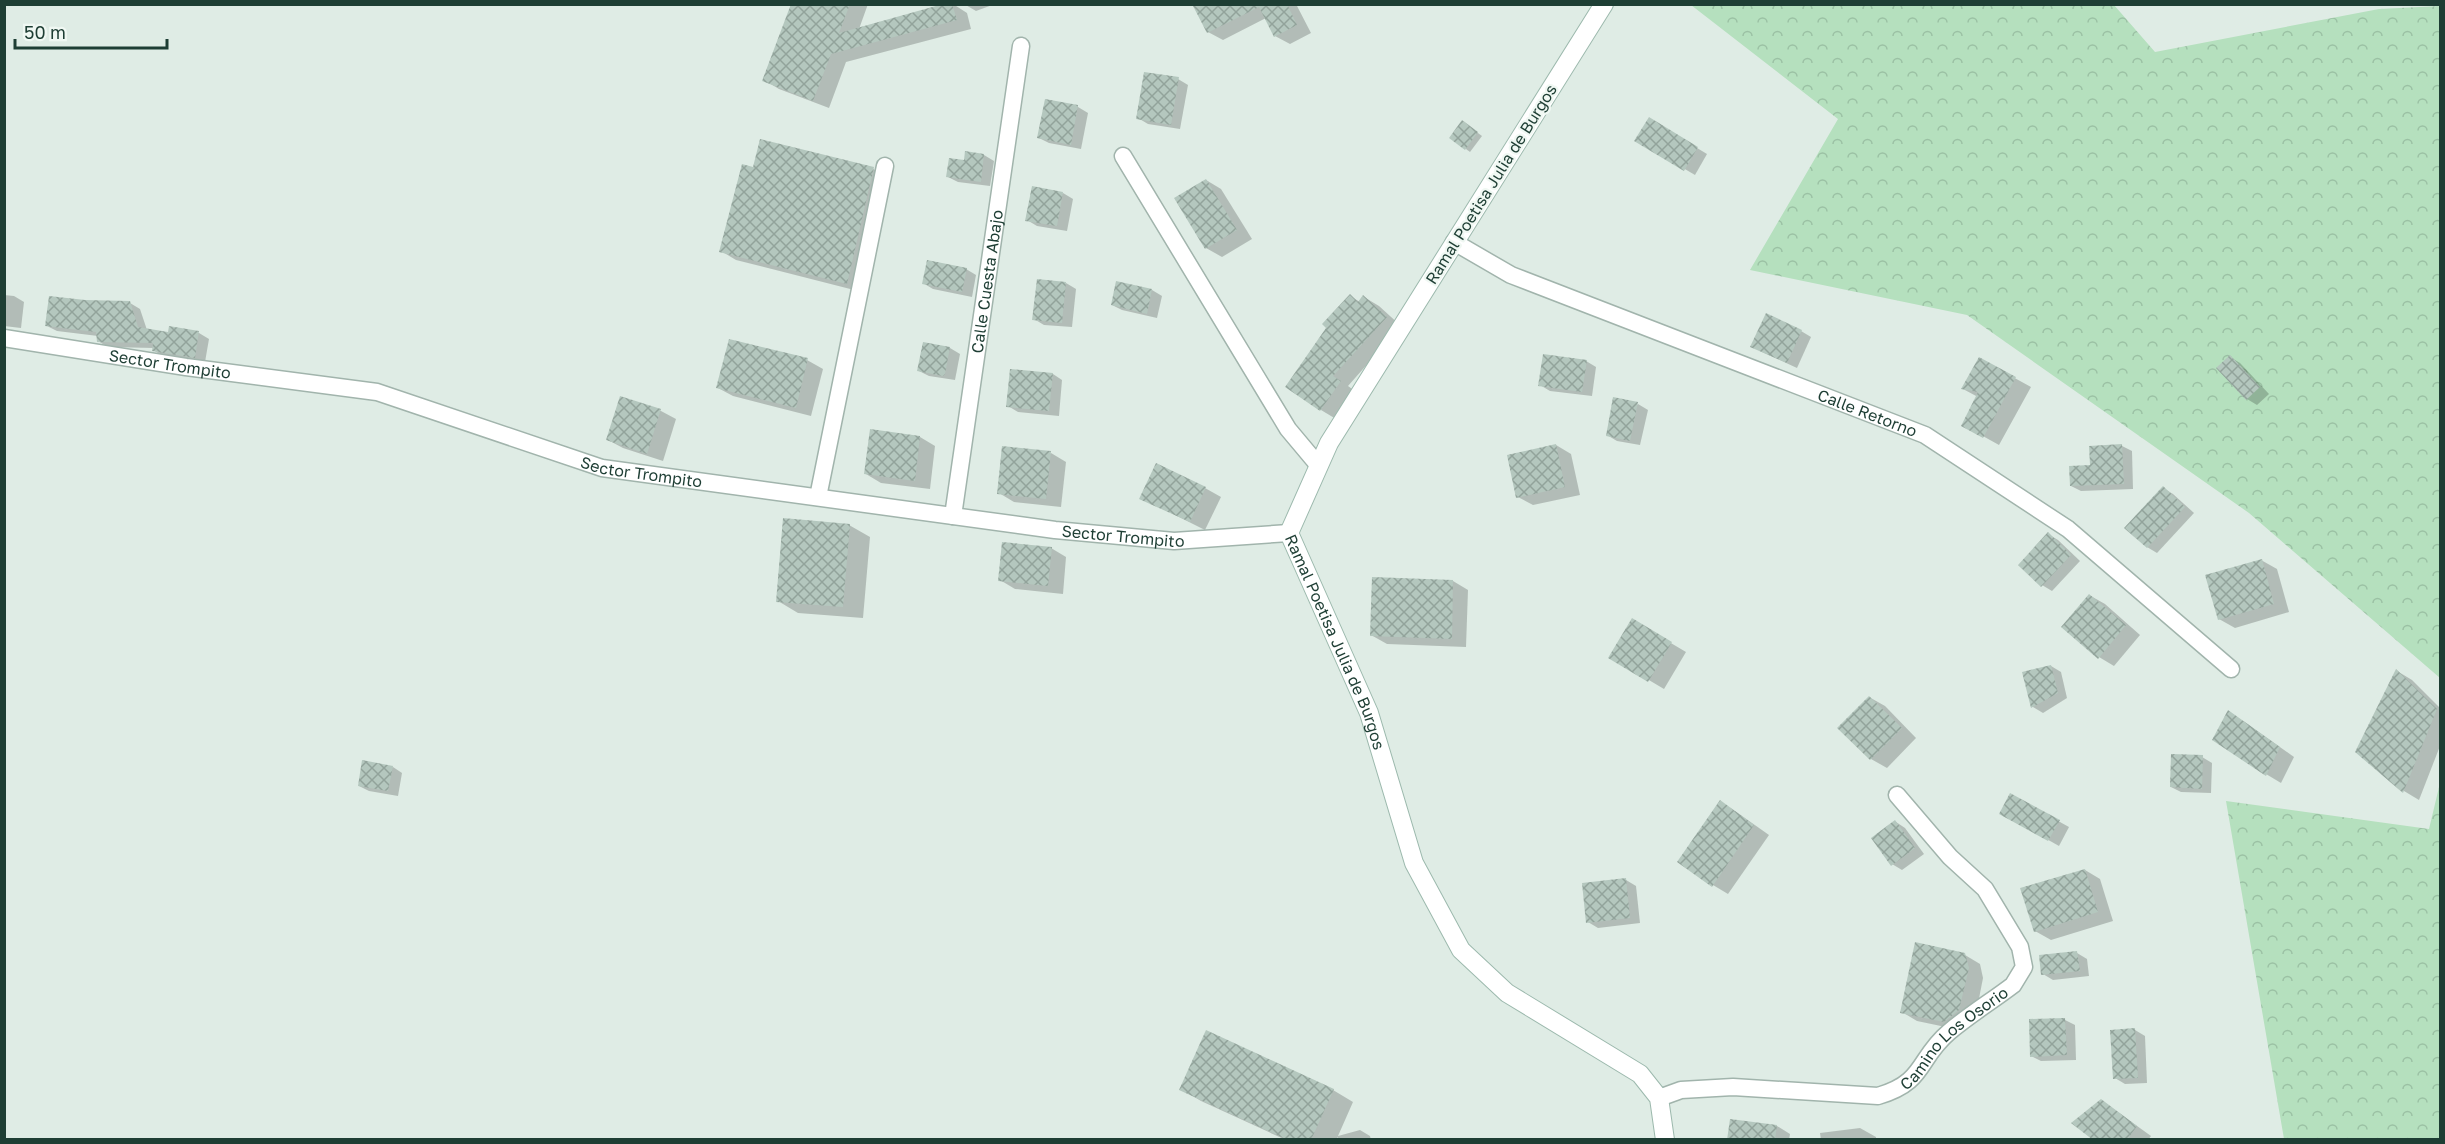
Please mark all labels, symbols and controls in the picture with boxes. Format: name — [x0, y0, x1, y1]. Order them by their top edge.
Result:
scale bar — [15, 12, 166, 50]
text: 50 m — [24, 21, 66, 43]
street label: Ramal Poetisa Julia de Burgos — [1421, 80, 1561, 288]
street label: Calle Cuesta Abajo — [967, 208, 1007, 354]
street label: Sector Trompito — [108, 345, 232, 383]
street label: Calle Retorno — [1815, 384, 1920, 441]
street label: Sector Trompito — [578, 452, 704, 492]
street label: Sector Trompito — [1061, 521, 1185, 551]
street label: Ramal Poetisa Julia de Burgos — [1281, 531, 1389, 752]
street label: Camino Los Osorio — [1896, 982, 2012, 1094]

